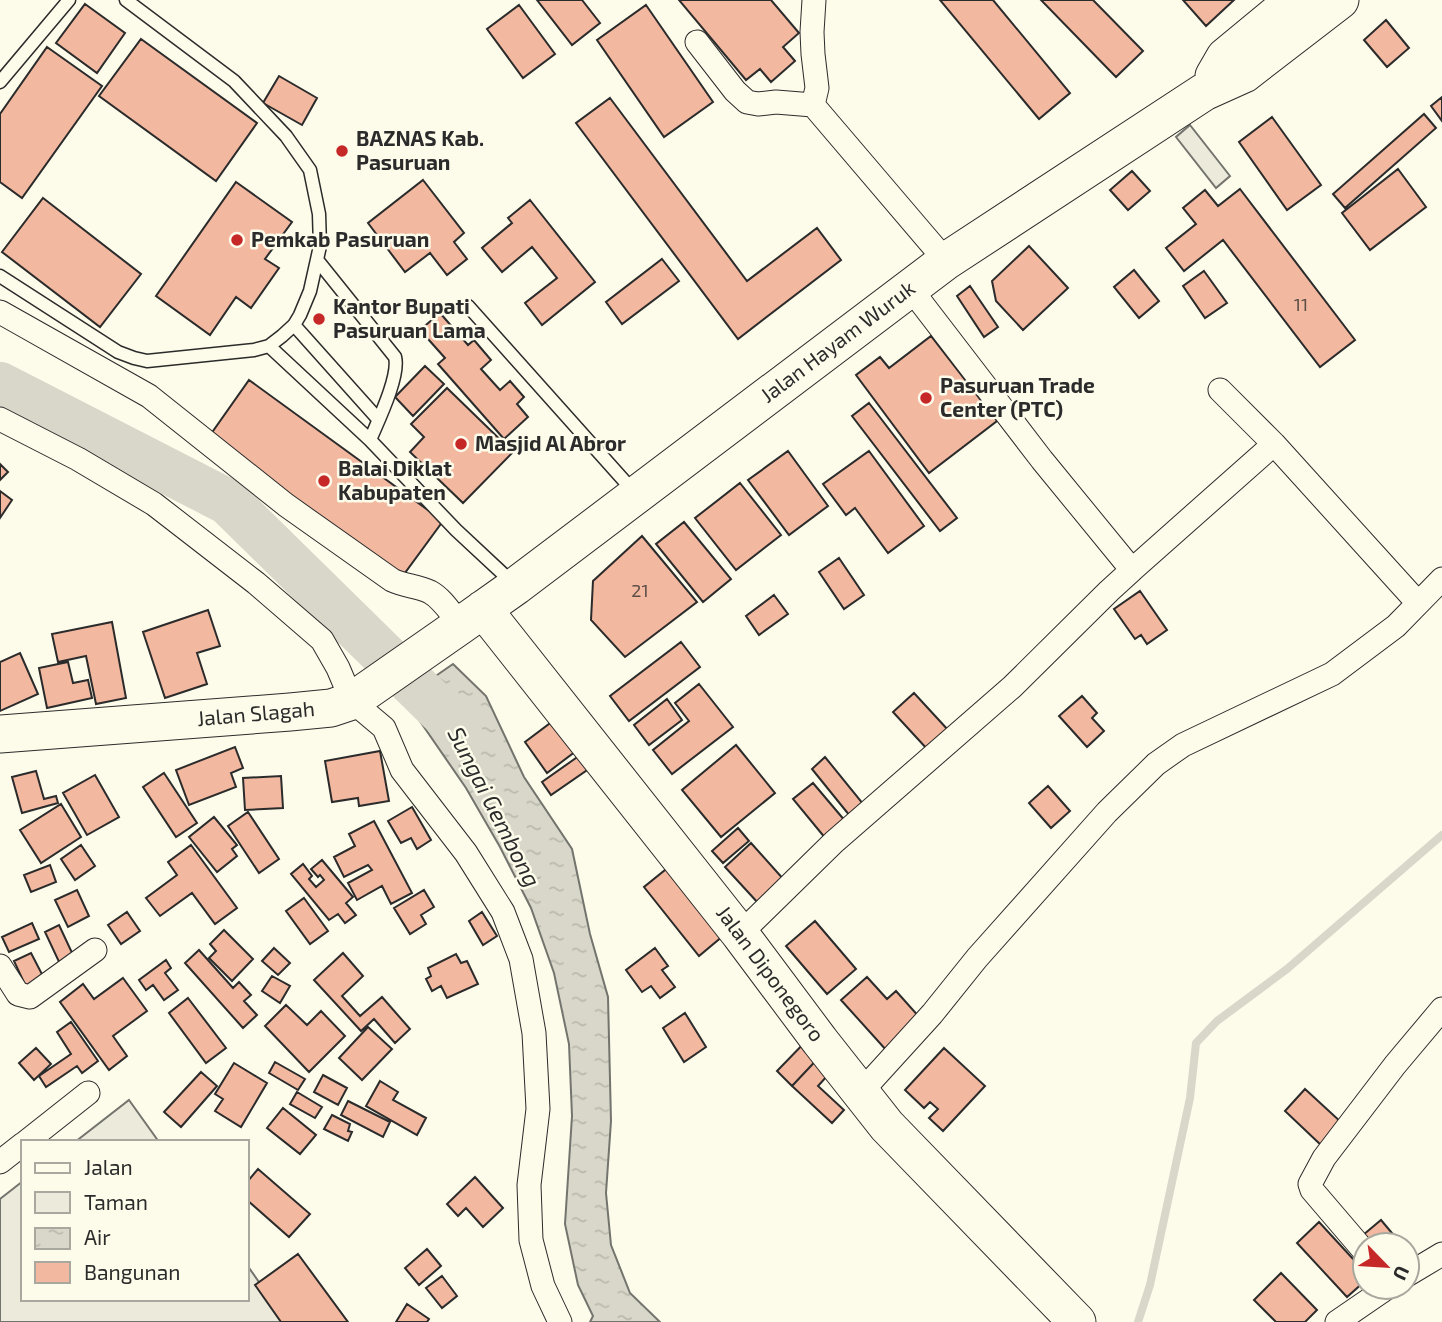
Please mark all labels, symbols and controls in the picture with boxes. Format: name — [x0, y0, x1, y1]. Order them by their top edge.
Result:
place label: BAZNAS Kab. Pasuruan — [356, 125, 484, 174]
marker: BAZNAS Kab. Pasuruan — [334, 143, 350, 159]
place label: Pemkab Pasuruan — [251, 226, 429, 251]
marker: Pemkab Pasuruan — [229, 232, 245, 248]
street label: Jalan Hayam Wuruk — [755, 274, 920, 407]
place label: Kantor Bupati Pasuruan Lama — [333, 293, 486, 342]
house number: 11 — [1294, 293, 1308, 315]
marker: Kantor Bupati Pasuruan Lama — [311, 311, 327, 327]
place label: Pasuruan Trade Center (PTC) — [940, 372, 1095, 421]
marker: Pasuruan Trade Center (PTC) — [918, 390, 934, 406]
place label: Masjid Al Abror — [475, 430, 626, 455]
marker: Masjid Al Abror — [453, 436, 469, 452]
place label: Balai Diklat Kabupaten — [338, 455, 452, 504]
marker: Balai Diklat Kabupaten — [316, 473, 332, 489]
house number: 21 — [631, 579, 649, 601]
street label: Jalan Slagah — [196, 695, 316, 730]
water label: Sungai Gembong — [443, 722, 547, 891]
street label: Jalan Diponegoro — [712, 900, 830, 1046]
legend — [21, 1140, 248, 1301]
text: Jalan — [84, 1154, 133, 1179]
text: Taman — [84, 1189, 148, 1214]
text: Air — [84, 1224, 111, 1249]
north arrow — [1351, 1231, 1421, 1301]
text: Bangunan — [84, 1259, 180, 1284]
text: U — [1389, 1263, 1415, 1284]

